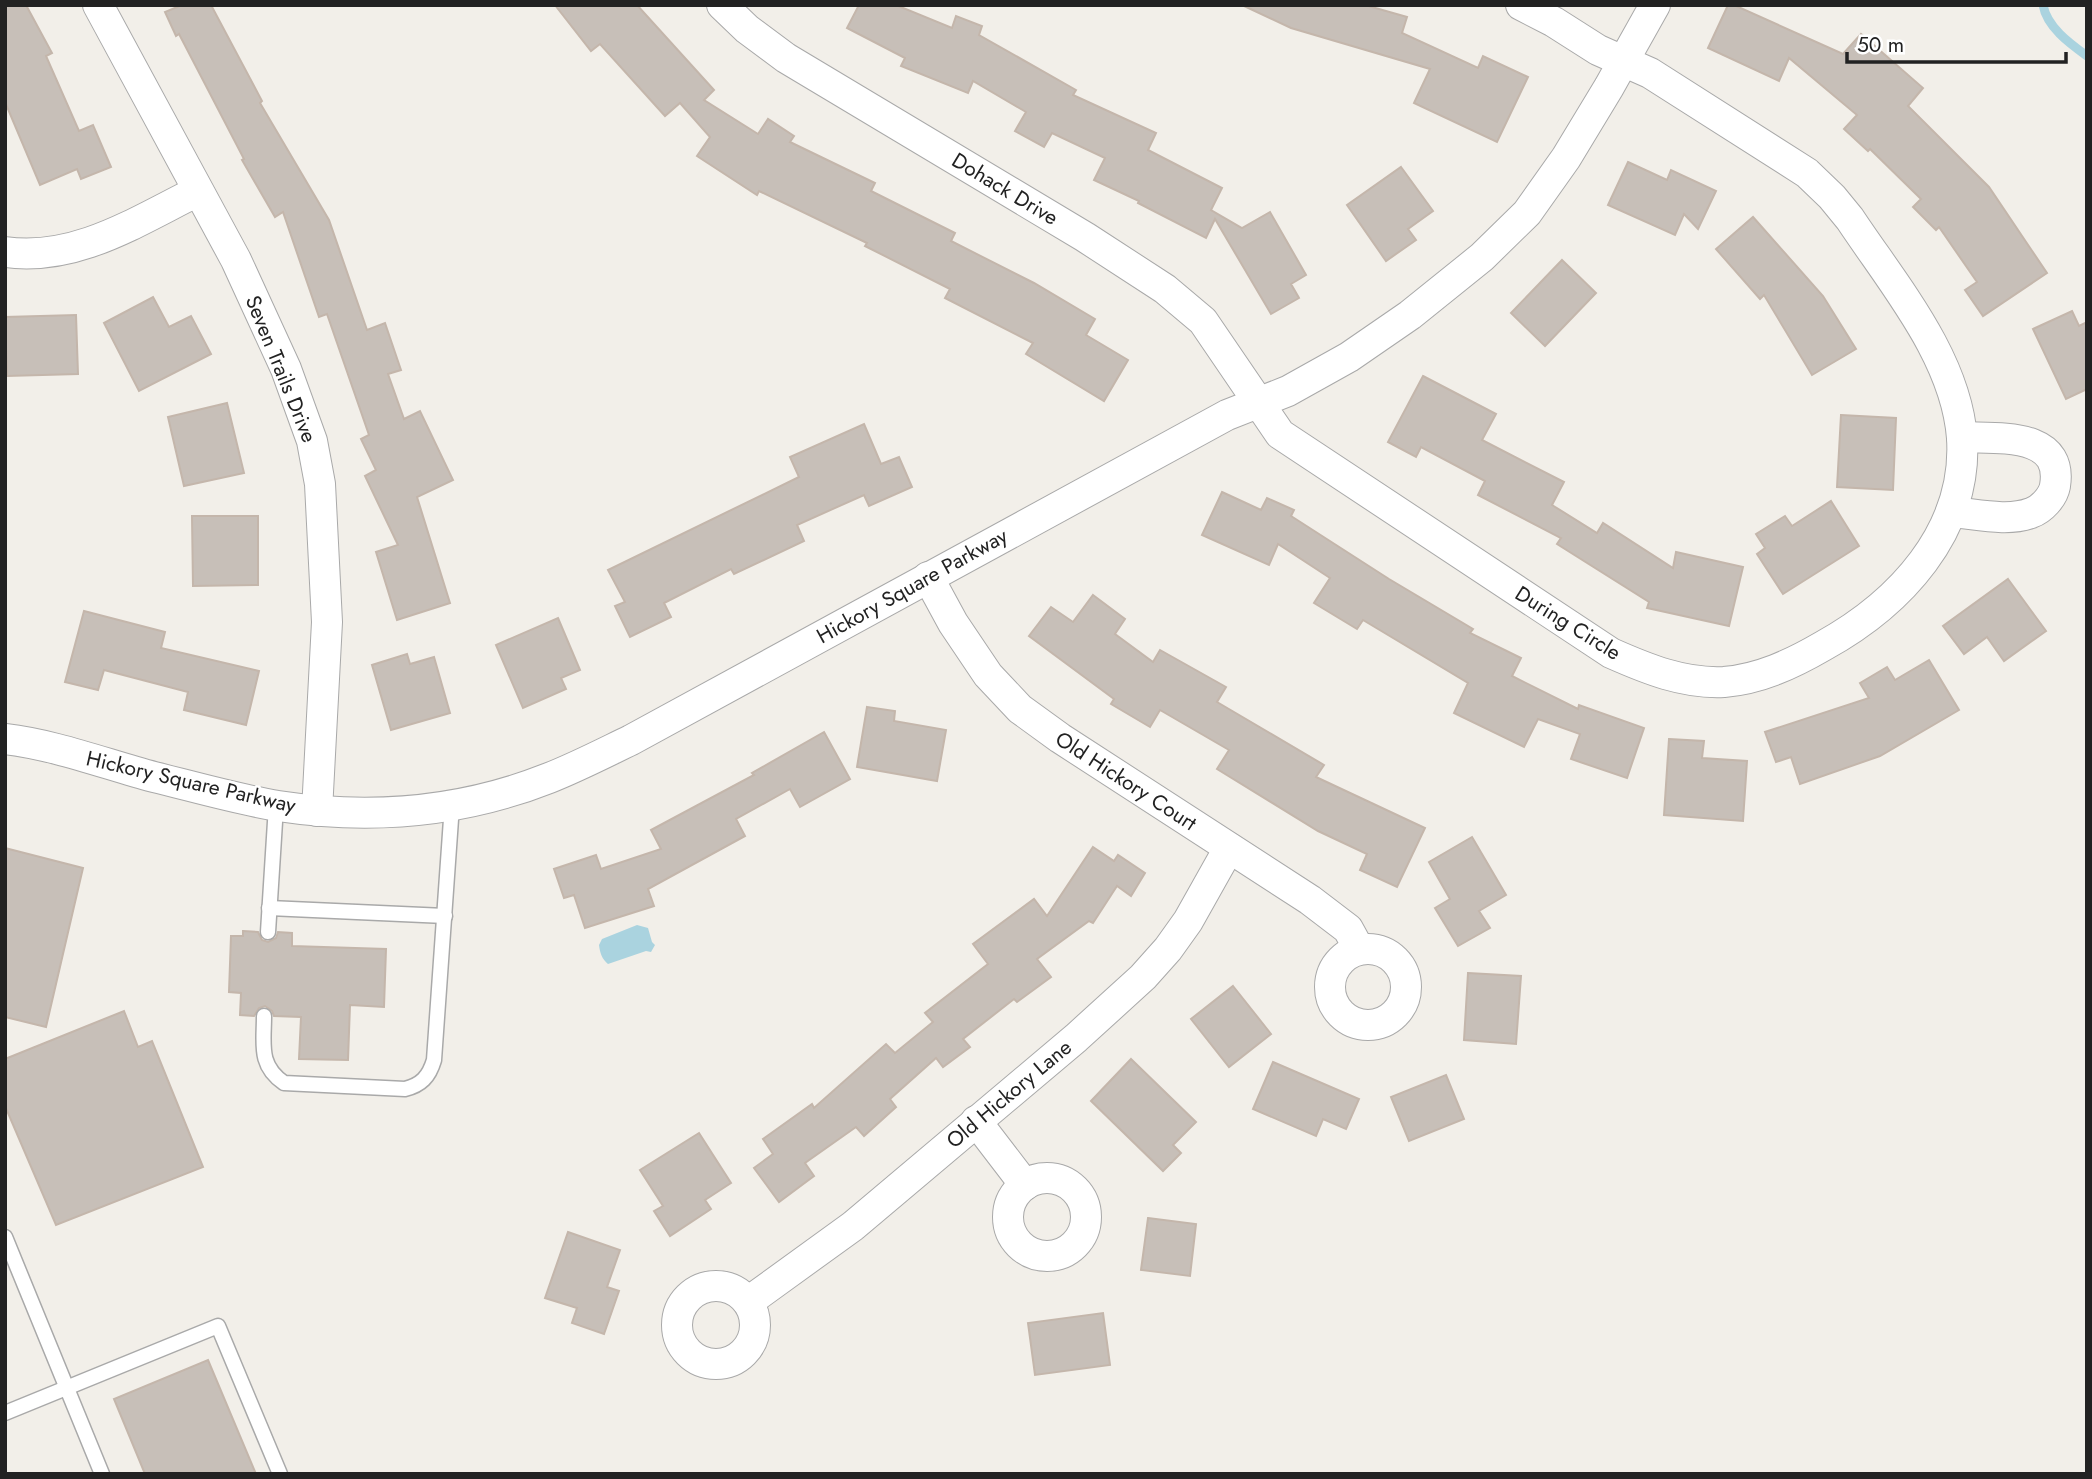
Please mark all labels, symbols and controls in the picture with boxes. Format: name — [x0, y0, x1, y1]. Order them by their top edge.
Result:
scale bar — [1847, 21, 2066, 65]
text: 50 m — [1857, 30, 1904, 60]
street label: Dohack Drive — [946, 145, 1064, 233]
street label: Seven Trails Drive — [238, 291, 324, 447]
street label: Hickory Square Parkway — [811, 521, 1014, 651]
street label: During Circle — [1509, 579, 1627, 668]
street label: Old Hickory Court — [1049, 724, 1203, 838]
street label: Hickory Square Parkway — [83, 743, 299, 821]
street label: Old Hickory Lane — [940, 1032, 1078, 1155]

